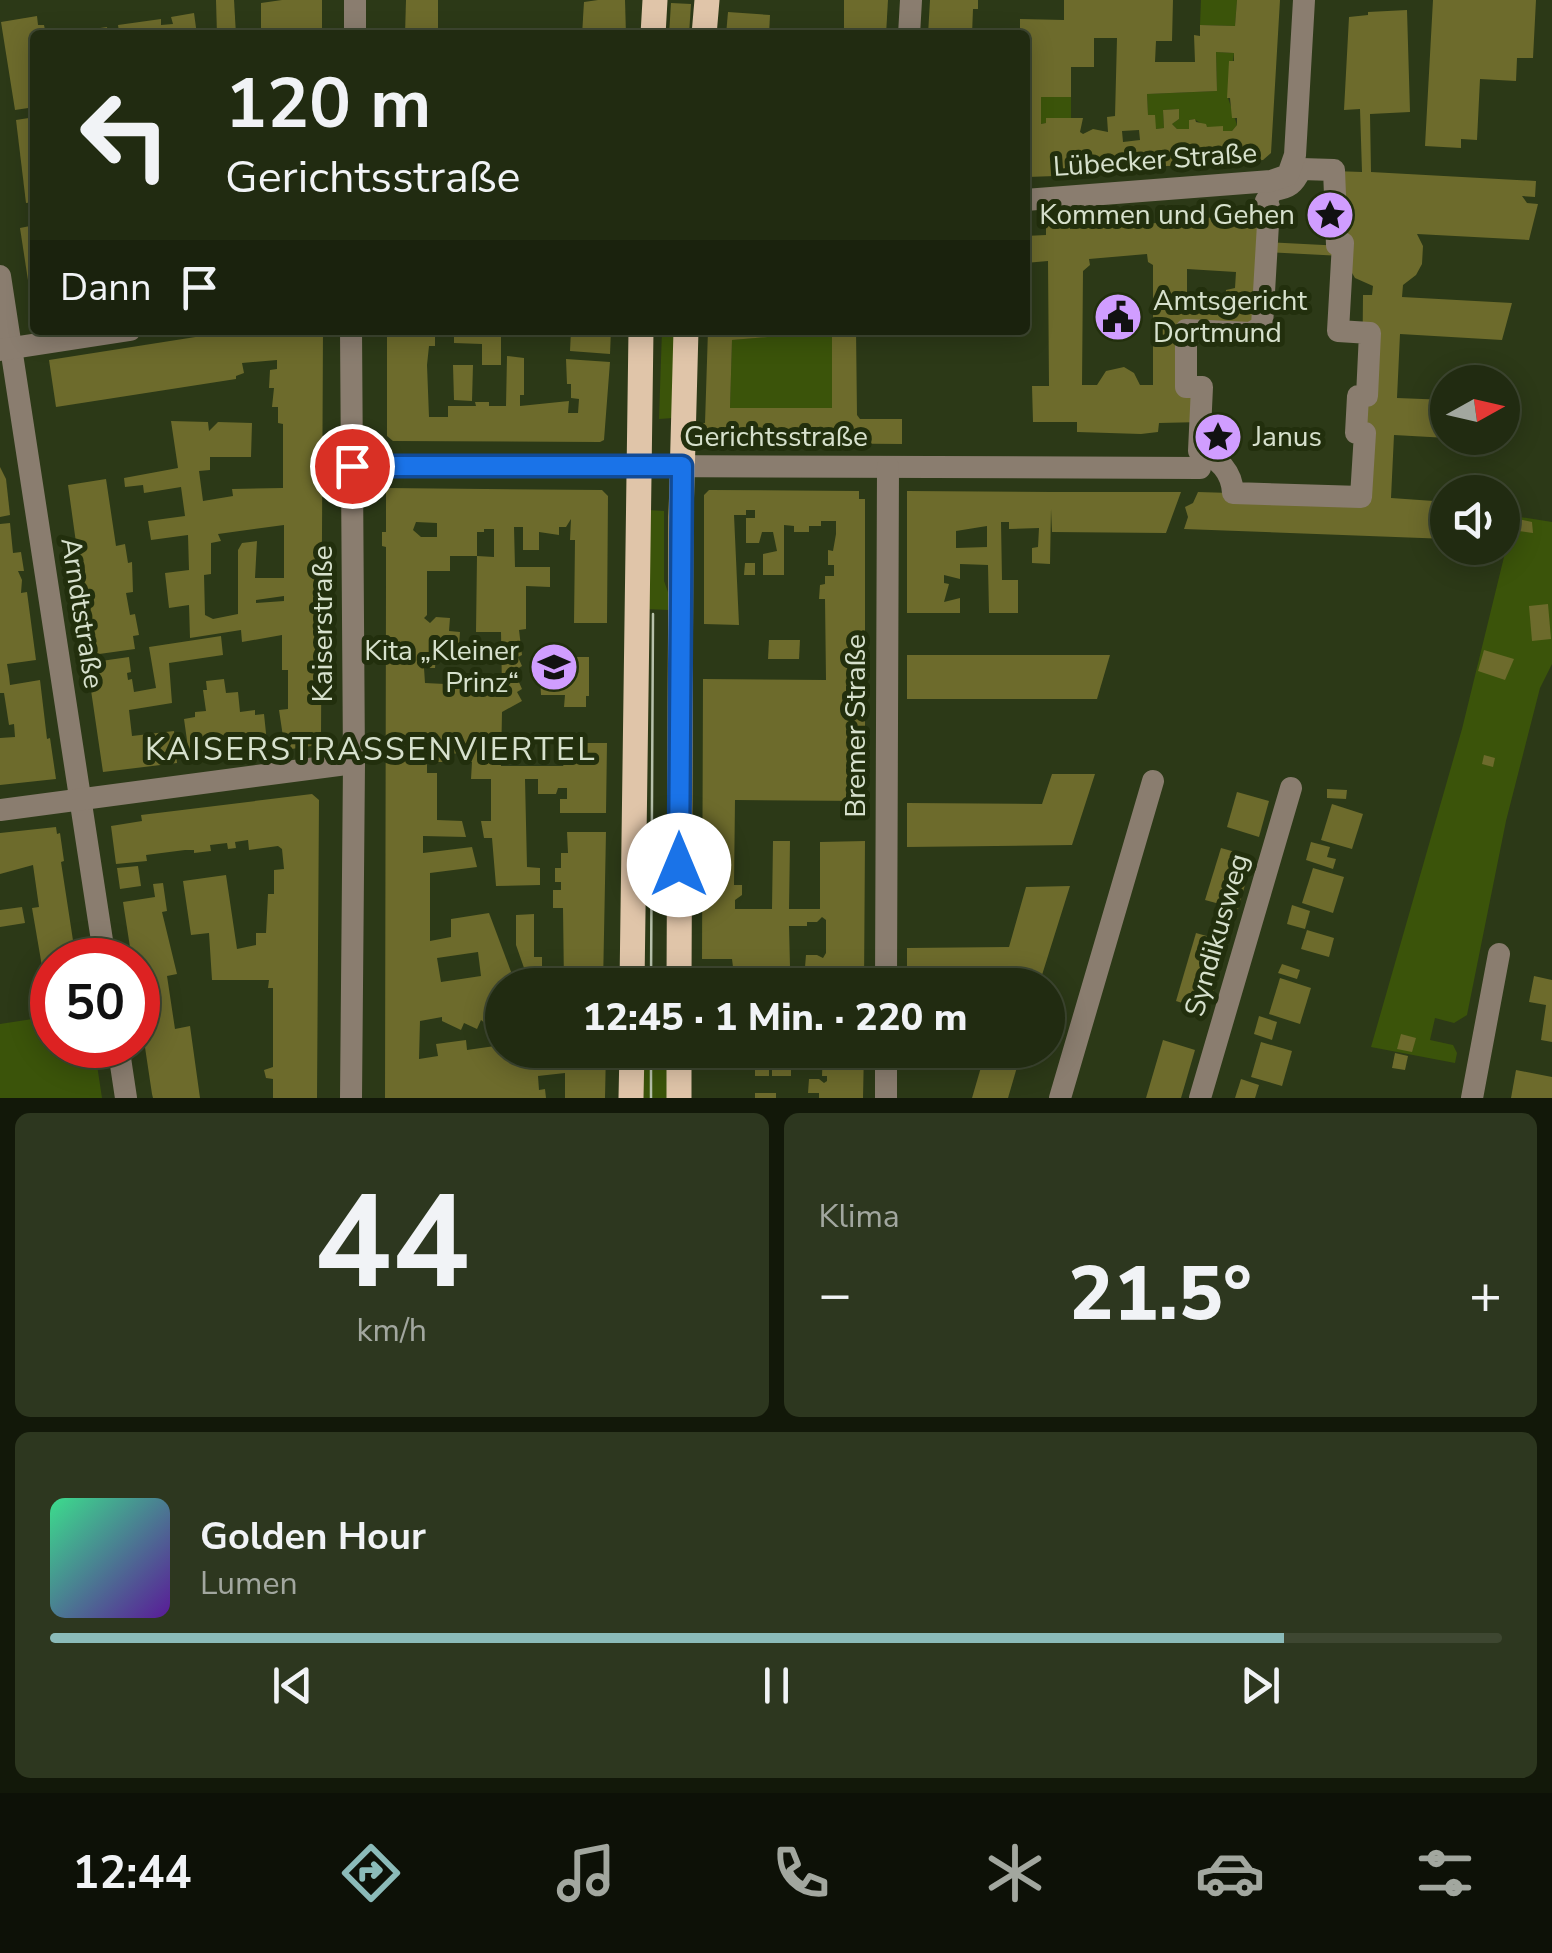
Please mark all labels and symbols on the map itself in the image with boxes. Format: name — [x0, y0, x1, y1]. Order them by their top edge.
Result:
street label: Lübecker Straße — [1052, 134, 1258, 186]
place icon: Kommen und Gehen — [1304, 189, 1356, 241]
place label: Kommen und Gehen — [1039, 196, 1295, 234]
place label: Amtsgericht Dortmund — [1153, 282, 1307, 352]
public building icon: Amtsgericht Dortmund — [1092, 291, 1144, 343]
north arrow — [1430, 365, 1520, 455]
place icon: Janus — [1192, 411, 1244, 463]
street label: Gerichtsstraße — [684, 418, 868, 456]
place label: Janus — [1252, 418, 1322, 456]
pin — [310, 424, 395, 509]
street label: Arndtstraße — [51, 535, 113, 691]
street label: Kaiserstraße — [304, 545, 342, 703]
place label: Kita „Kleiner Prinz“ — [364, 632, 519, 702]
street label: Bremer Straße — [837, 634, 875, 818]
school or university icon: Kita „Kleiner Prinz“ — [528, 641, 580, 693]
district label: KAISERSTRASSENVIERTEL — [145, 728, 597, 771]
position arrow — [627, 813, 731, 917]
street label: Syndikusweg — [1176, 849, 1258, 1021]
speed limit sign: 50 — [30, 938, 160, 1068]

